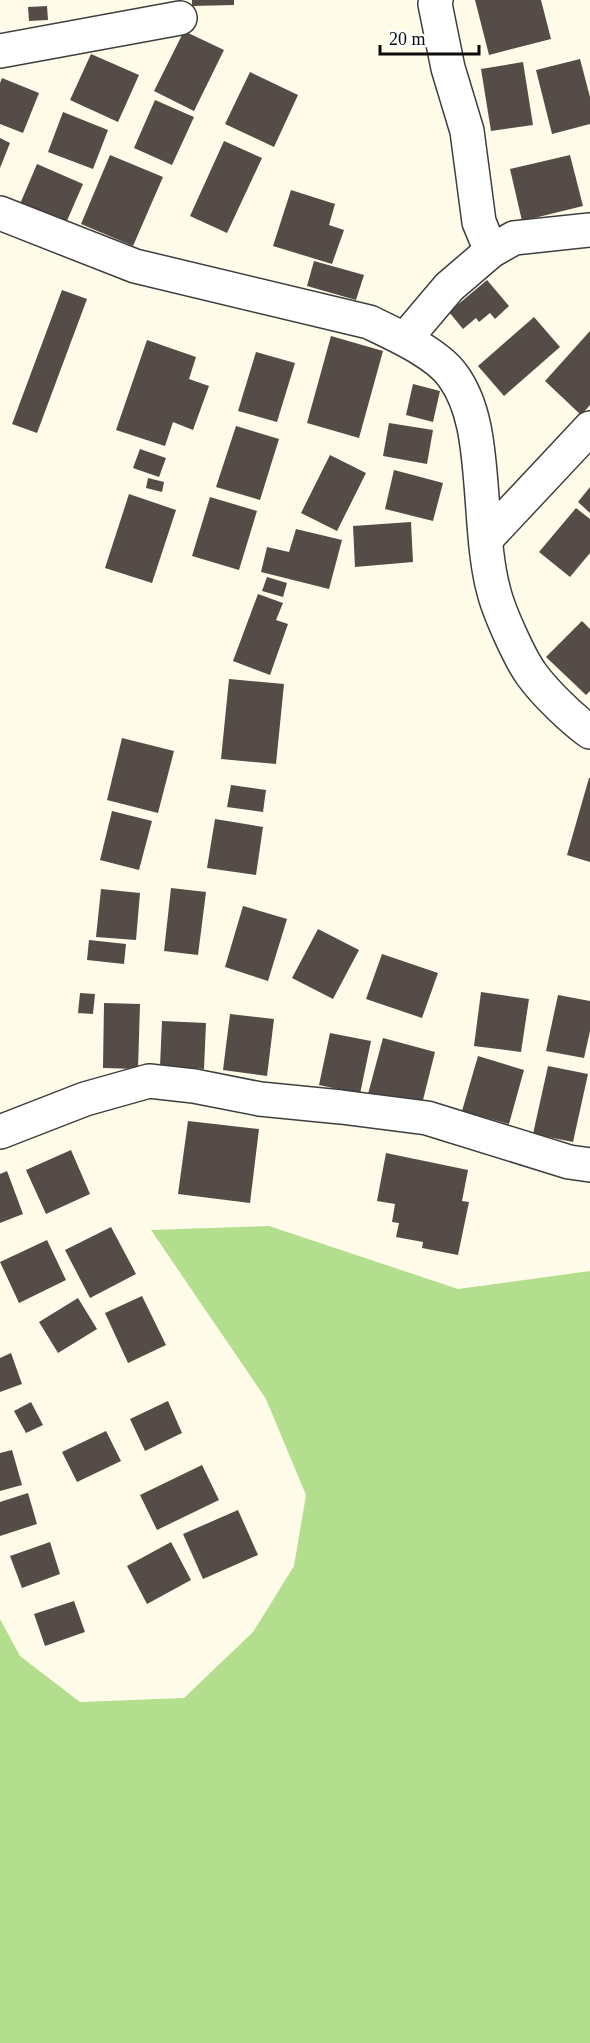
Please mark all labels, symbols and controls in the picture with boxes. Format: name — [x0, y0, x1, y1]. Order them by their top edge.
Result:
scale bar — [380, 18, 479, 56]
text: 20 m — [389, 29, 426, 49]

